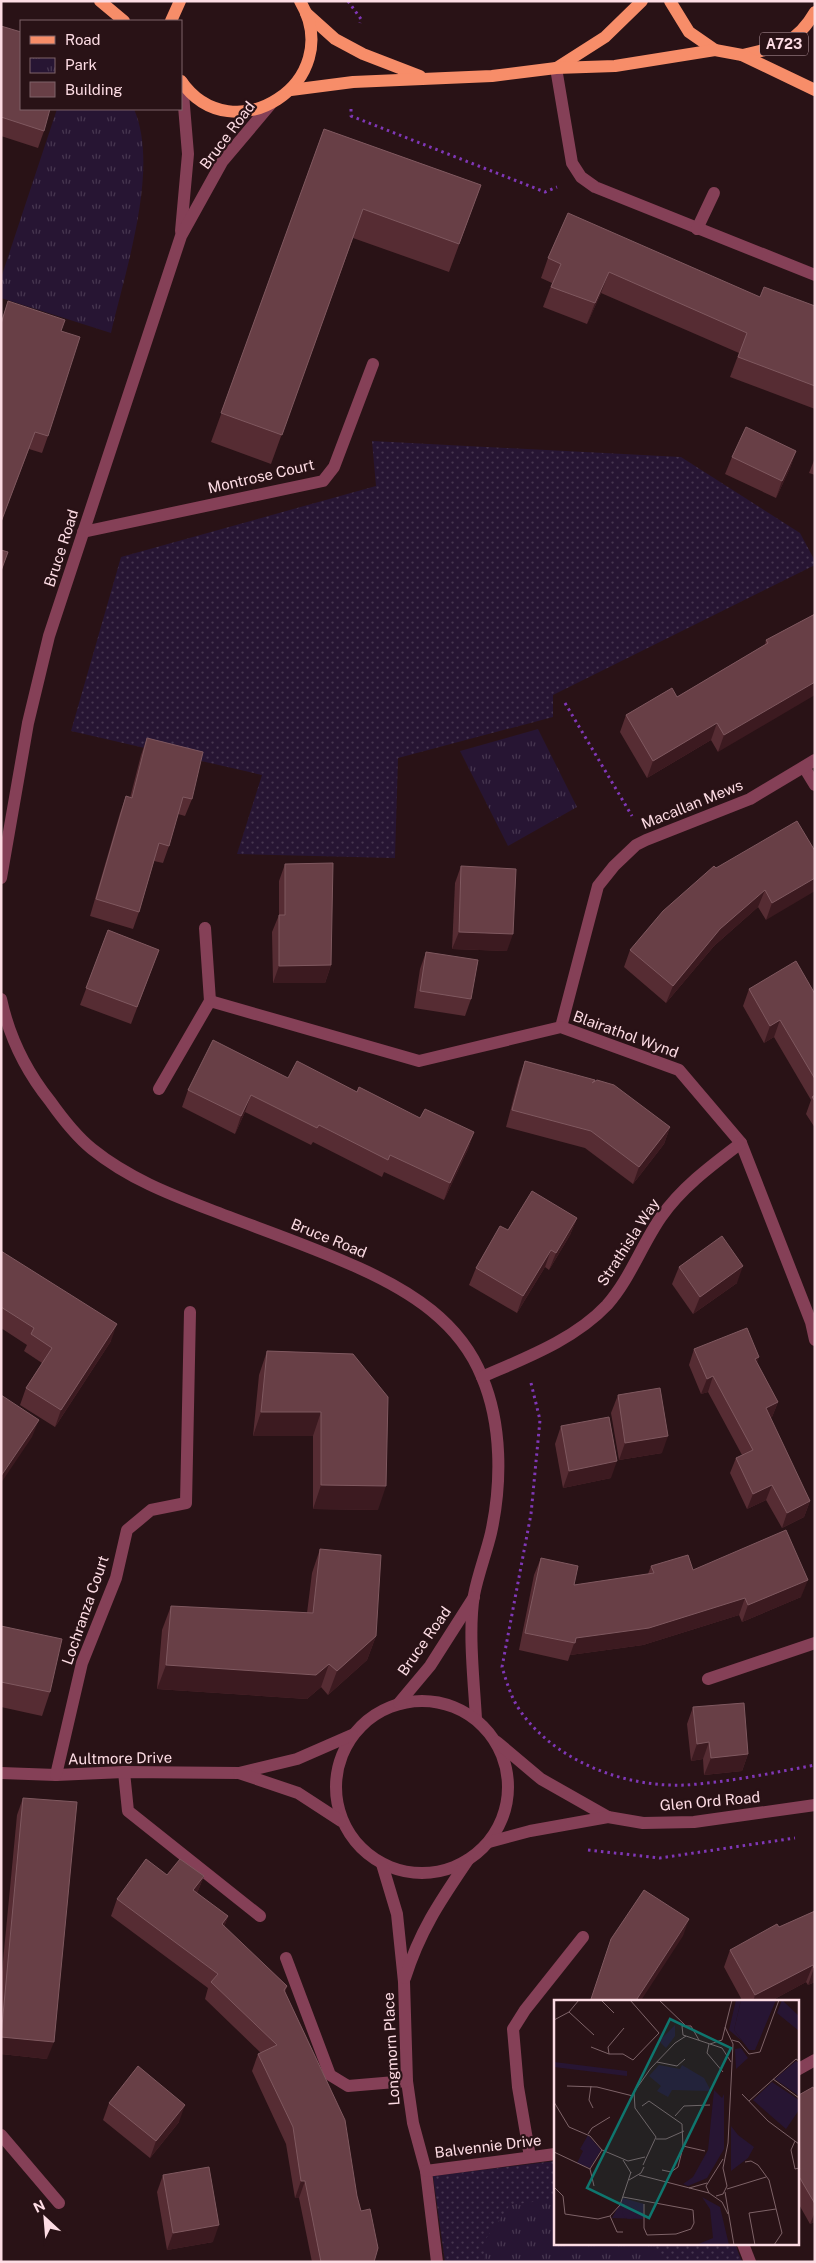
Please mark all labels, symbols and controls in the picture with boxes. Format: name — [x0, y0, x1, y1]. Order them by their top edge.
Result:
legend — [20, 20, 182, 110]
text: Road — [65, 31, 101, 48]
road number: A723 — [760, 33, 808, 56]
text: Park — [65, 56, 97, 73]
text: Building — [65, 81, 123, 98]
street label: Bruce Road — [196, 98, 258, 172]
street label: Montrose Court — [206, 455, 316, 497]
street label: Bruce Road — [41, 507, 81, 589]
street label: Macallan Mews — [639, 776, 745, 832]
street label: Blairathol Wynd — [571, 1007, 681, 1061]
street label: Strathisla Way — [593, 1195, 663, 1289]
street label: Bruce Road — [289, 1215, 369, 1261]
street label: Lochranza Court — [58, 1553, 112, 1667]
street label: Bruce Road — [394, 1603, 454, 1679]
street label: Aultmore Drive — [68, 1749, 172, 1767]
street label: Glen Ord Road — [659, 1788, 761, 1814]
street label: Longmorn Place — [380, 1992, 402, 2106]
inset map — [554, 2000, 798, 2246]
street label: Balvennie Drive — [434, 2131, 542, 2161]
north arrow — [20, 2193, 70, 2243]
text: N — [31, 2197, 48, 2216]

